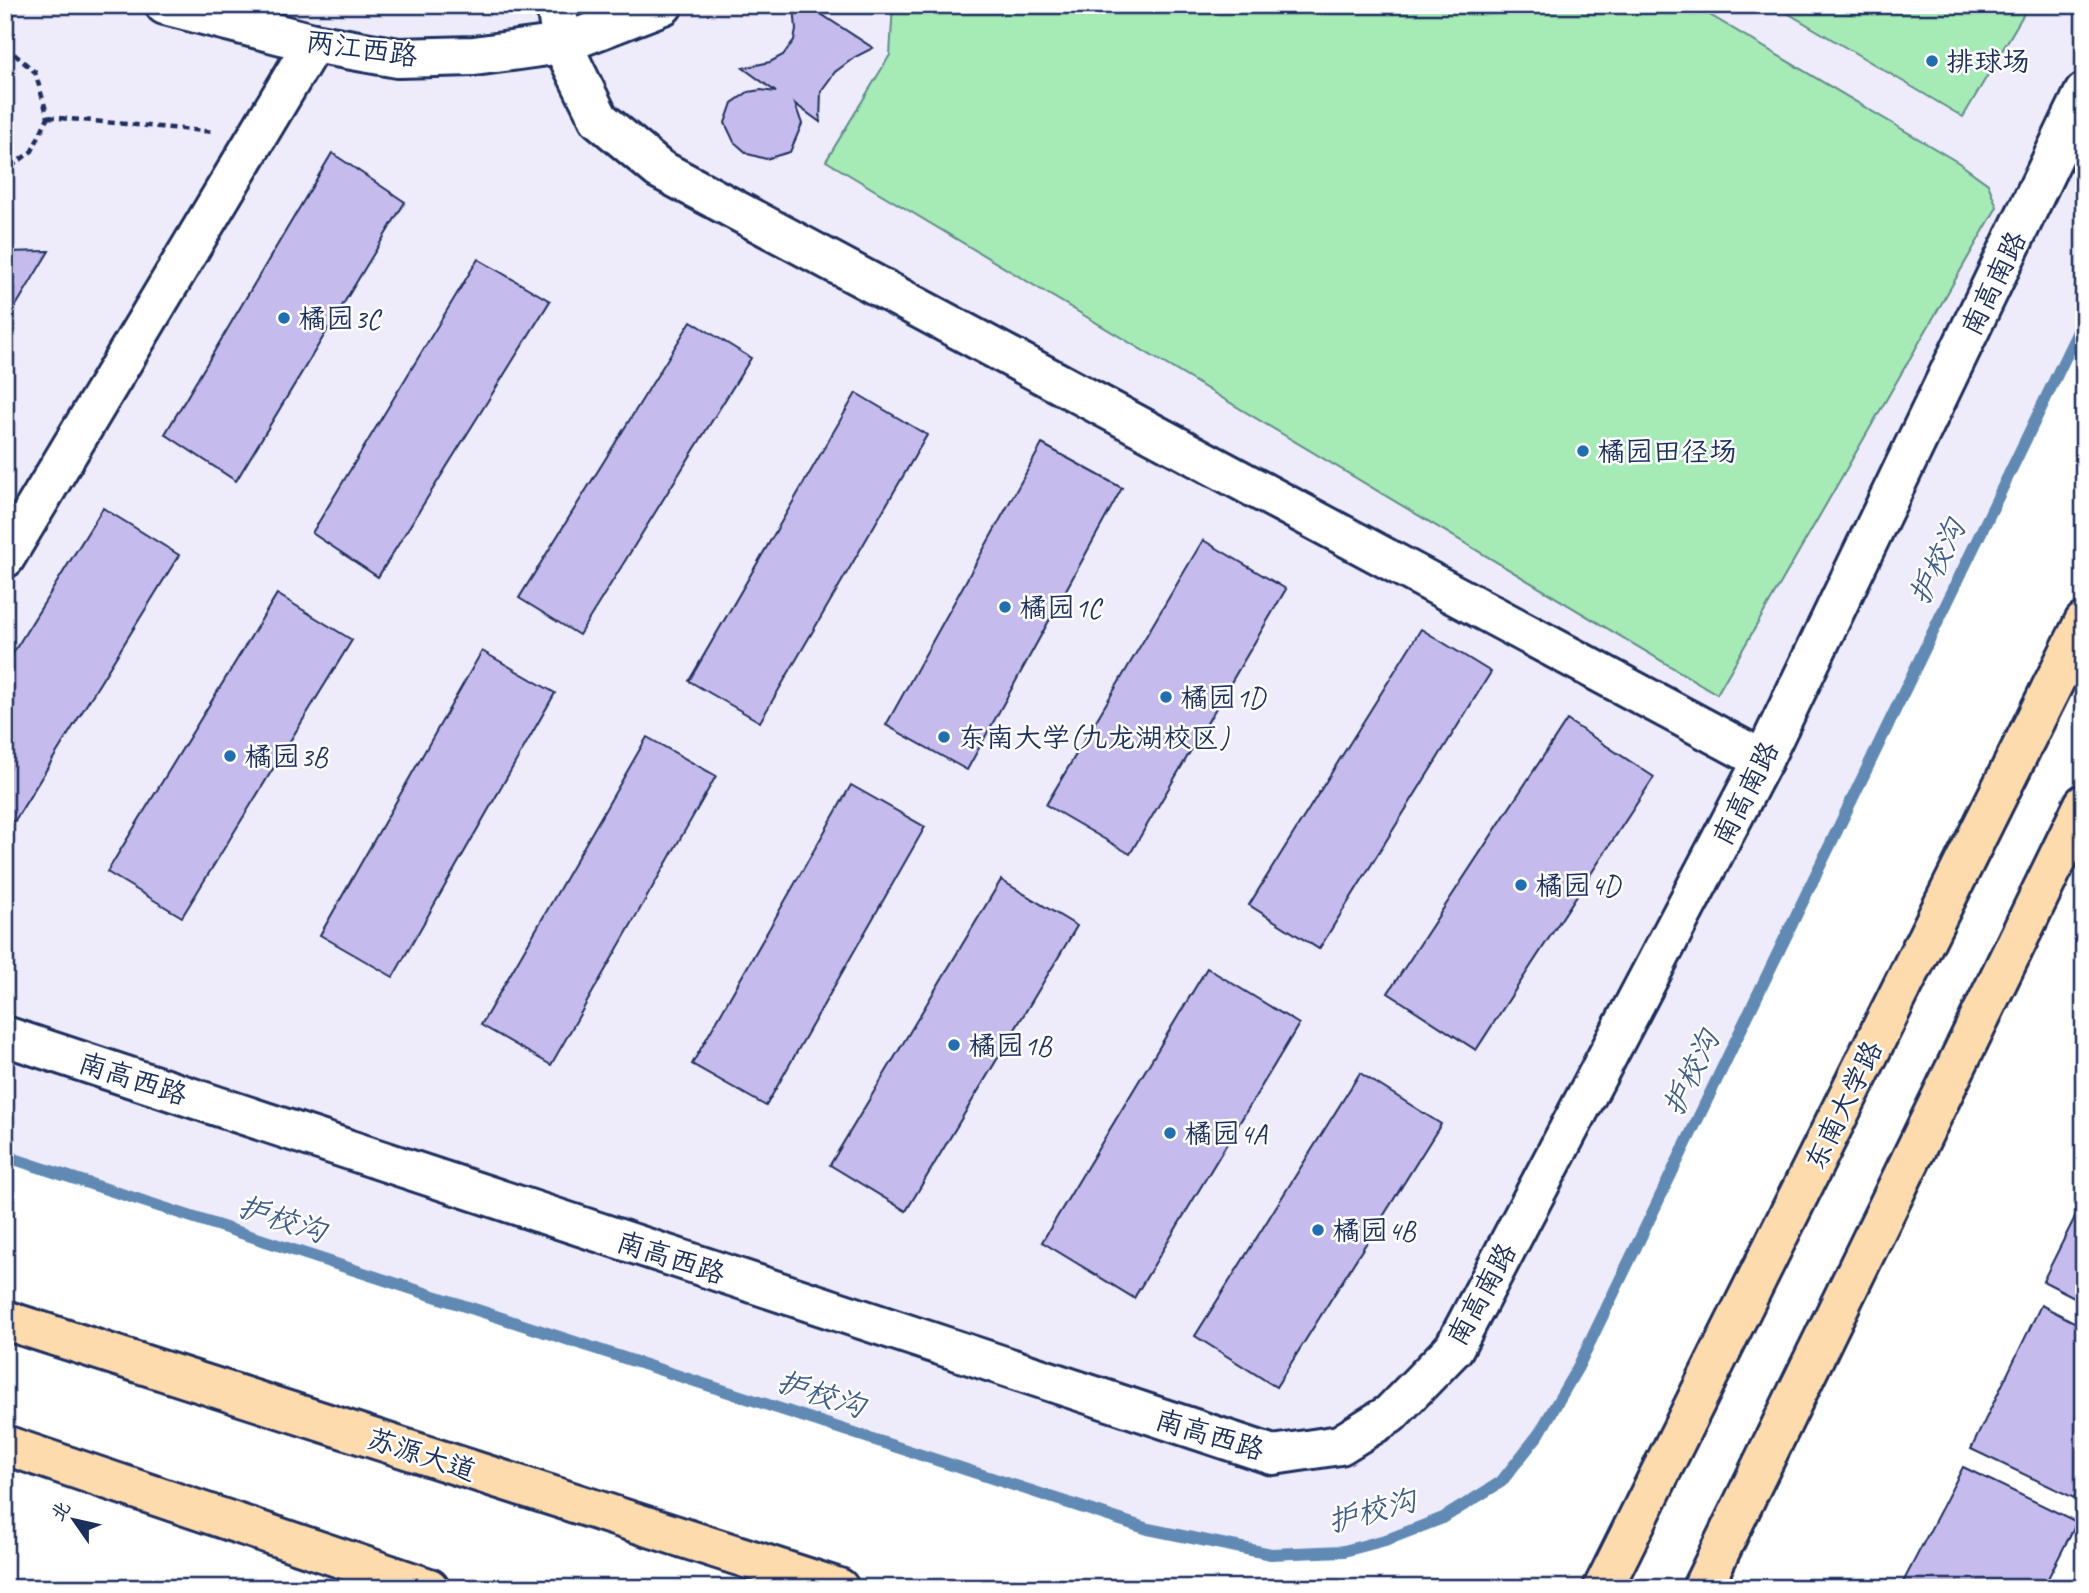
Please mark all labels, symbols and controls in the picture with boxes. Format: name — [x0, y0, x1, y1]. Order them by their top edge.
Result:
street label: 两江西路 — [304, 23, 420, 74]
place label: 排球场 — [1946, 44, 2030, 79]
marker: 排球场 — [1924, 53, 1940, 69]
street label: 南高南路 — [1953, 225, 2034, 341]
place label: 橘园3C — [298, 301, 383, 336]
marker: 橘园3C — [276, 310, 292, 326]
place label: 橘园田径场 — [1597, 434, 1737, 469]
marker: 橘园田径场 — [1575, 443, 1591, 459]
water label: 护校沟 — [1900, 511, 1975, 611]
place label: 橘园1C — [1019, 590, 1104, 625]
marker: 橘园1C — [997, 599, 1013, 615]
place label: 橘园1D — [1180, 680, 1268, 715]
marker: 橘园1D — [1158, 689, 1174, 705]
place label: 东南大学(九龙湖校区) — [958, 720, 1230, 755]
marker: 东南大学(九龙湖校区) — [936, 729, 952, 745]
street label: 南高南路 — [1704, 735, 1786, 851]
place label: 橘园3B — [244, 739, 330, 774]
marker: 橘园3B — [222, 748, 238, 764]
place label: 橘园4D — [1535, 868, 1623, 903]
marker: 橘园4D — [1513, 877, 1529, 893]
water label: 护校沟 — [1654, 1022, 1729, 1122]
place label: 橘园1B — [968, 1028, 1054, 1063]
street label: 东南大学路 — [1797, 1035, 1890, 1176]
marker: 橘园1B — [946, 1037, 962, 1053]
street label: 南高西路 — [74, 1045, 192, 1112]
place label: 橘园4A — [1184, 1116, 1269, 1151]
marker: 橘园4A — [1162, 1125, 1178, 1141]
water label: 护校沟 — [233, 1187, 334, 1252]
place label: 橘园4B — [1332, 1213, 1418, 1248]
marker: 橘园4B — [1310, 1222, 1326, 1238]
street label: 南高西路 — [612, 1224, 730, 1291]
street label: 南高南路 — [1439, 1237, 1524, 1352]
water label: 护校沟 — [772, 1362, 873, 1427]
street label: 南高西路 — [1151, 1401, 1269, 1468]
street label: 苏源大道 — [363, 1421, 481, 1488]
water label: 护校沟 — [1324, 1480, 1423, 1541]
north arrow — [38, 1484, 108, 1554]
text: 北 — [45, 1496, 76, 1526]

